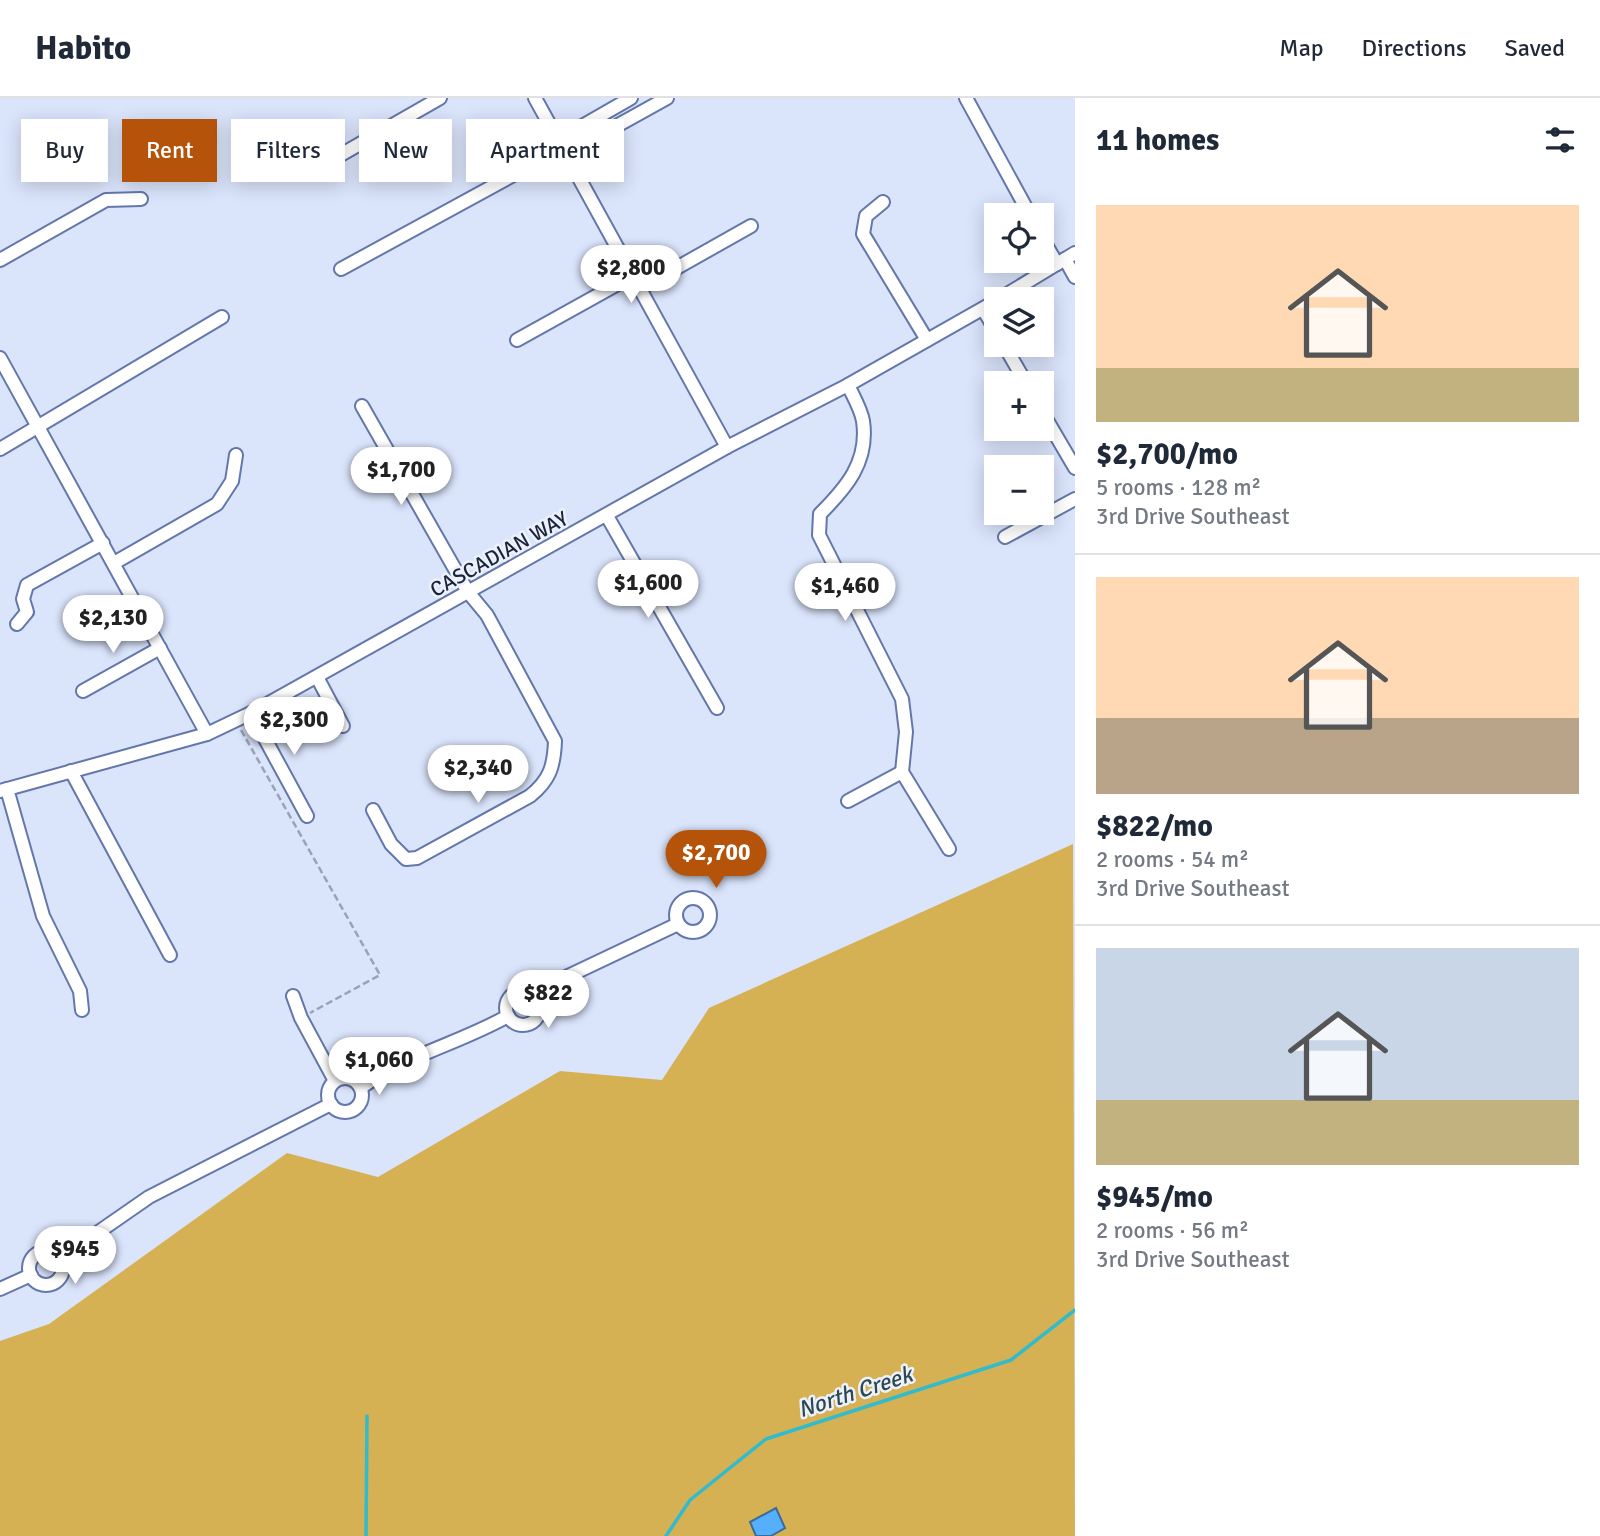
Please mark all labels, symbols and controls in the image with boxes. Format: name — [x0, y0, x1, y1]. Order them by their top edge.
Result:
text: Habito — [35, 28, 131, 69]
text: Map — [1279, 33, 1324, 63]
text: Directions — [1362, 33, 1467, 63]
text: Saved — [1505, 33, 1565, 63]
chip: Buy — [21, 119, 108, 182]
chip: Rent — [122, 119, 217, 182]
chip: Filters — [231, 119, 345, 182]
chip: New — [359, 119, 452, 182]
chip: Apartment — [466, 119, 624, 182]
icon: filters — [1541, 121, 1579, 159]
text: 11 homes — [1096, 122, 1219, 159]
map controls — [984, 203, 1054, 525]
button: locate — [984, 203, 1054, 273]
pin: $2,800 — [574, 246, 688, 305]
icon: home — [1275, 250, 1401, 376]
text: $2,800 — [597, 253, 665, 282]
button: layers — [984, 287, 1054, 357]
button: + — [984, 371, 1054, 441]
text: $2,700/mo — [1096, 436, 1238, 473]
pin: $1,700 — [344, 448, 458, 507]
text: $1,700 — [367, 455, 435, 484]
button: − — [984, 455, 1054, 525]
text: 5 rooms · 128 m² — [1096, 473, 1261, 502]
text: 3rd Drive Southeast — [1096, 502, 1290, 531]
street label: CASCADIAN WAY — [425, 505, 573, 603]
pin: $1,600 — [591, 560, 705, 620]
pin: $1,460 — [788, 564, 902, 623]
text: $1,600 — [614, 568, 682, 597]
text: $1,460 — [811, 571, 879, 600]
pin: $2,130 — [56, 596, 170, 655]
text: $2,130 — [79, 603, 147, 632]
icon: home — [1275, 622, 1401, 748]
pin: $2,300 — [237, 698, 351, 757]
text: $2,300 — [260, 705, 328, 734]
pin: $2,340 — [421, 746, 535, 805]
text: $2,340 — [444, 753, 512, 782]
text: $822/mo — [1096, 808, 1213, 845]
pin: $2,700 — [659, 830, 773, 890]
text: $2,700 — [682, 838, 750, 867]
text: 2 rooms · 54 m² — [1096, 845, 1249, 874]
text: 3rd Drive Southeast — [1096, 874, 1290, 903]
pin: $822 — [507, 970, 589, 1030]
text: $822 — [523, 978, 573, 1007]
icon: home — [1275, 993, 1401, 1119]
pin: $1,060 — [322, 1038, 436, 1097]
text: $1,060 — [345, 1045, 413, 1074]
text: $945/mo — [1096, 1179, 1213, 1216]
text: 2 rooms · 56 m² — [1096, 1216, 1249, 1245]
pin: $945 — [34, 1226, 116, 1286]
text: $945 — [50, 1234, 100, 1263]
text: 3rd Drive Southeast — [1096, 1245, 1290, 1274]
water label: North Creek — [794, 1359, 918, 1424]

